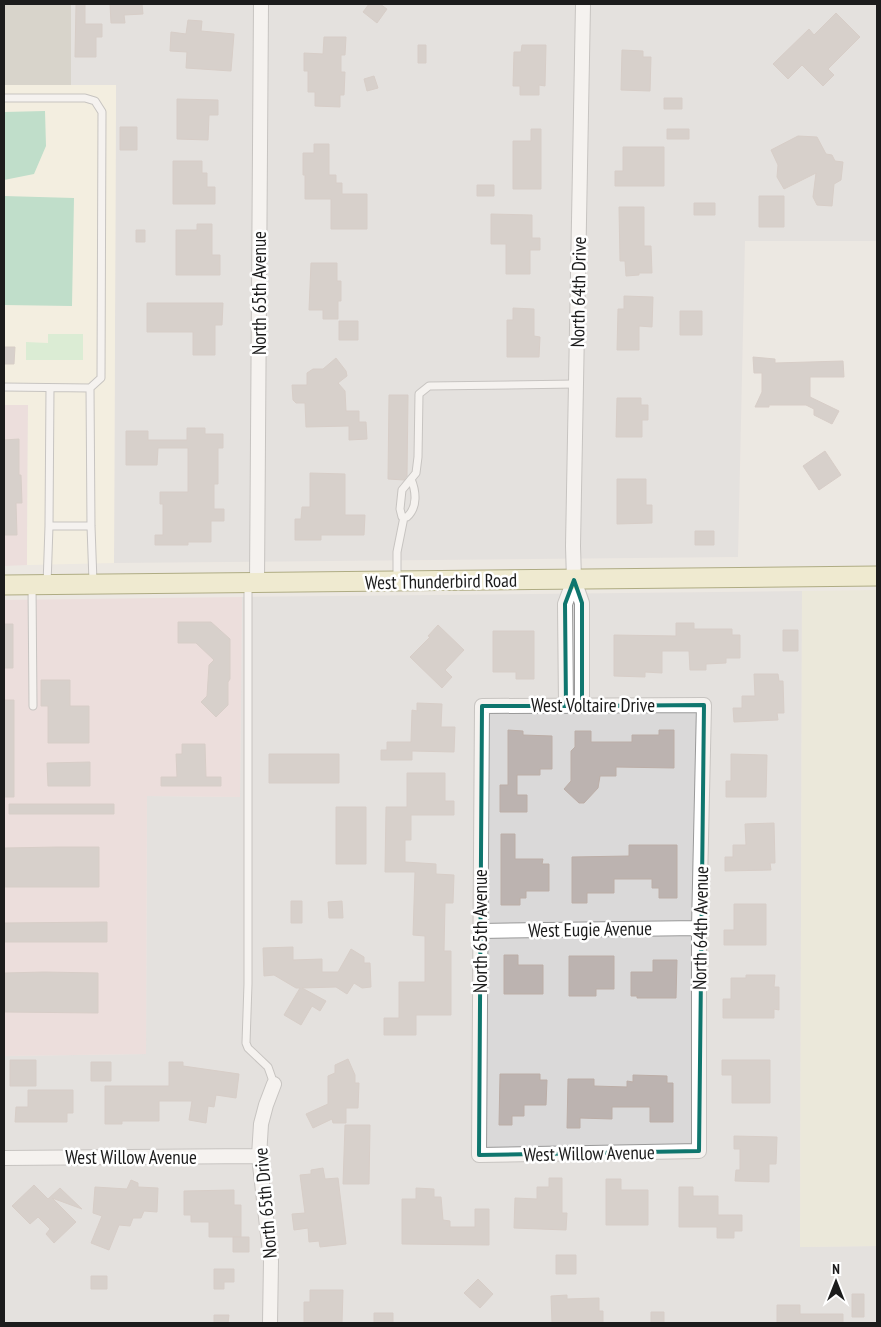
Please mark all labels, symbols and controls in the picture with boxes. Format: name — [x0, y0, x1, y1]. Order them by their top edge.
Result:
street label: North 65th Avenue — [247, 231, 271, 355]
street label: North 64th Drive — [565, 236, 591, 348]
street label: West Thunderbird Road — [365, 568, 517, 594]
street label: West Voltaire Drive — [531, 693, 655, 717]
street label: North 64th Avenue — [687, 866, 713, 990]
street label: North 65th Avenue — [468, 869, 492, 993]
street label: West Eugie Avenue — [528, 916, 652, 942]
street label: West Willow Avenue — [523, 1140, 655, 1166]
street label: West Willow Avenue — [65, 1145, 197, 1169]
street label: North 65th Drive — [248, 1147, 282, 1259]
north arrow — [811, 1257, 861, 1307]
text: N — [832, 1260, 840, 1278]

